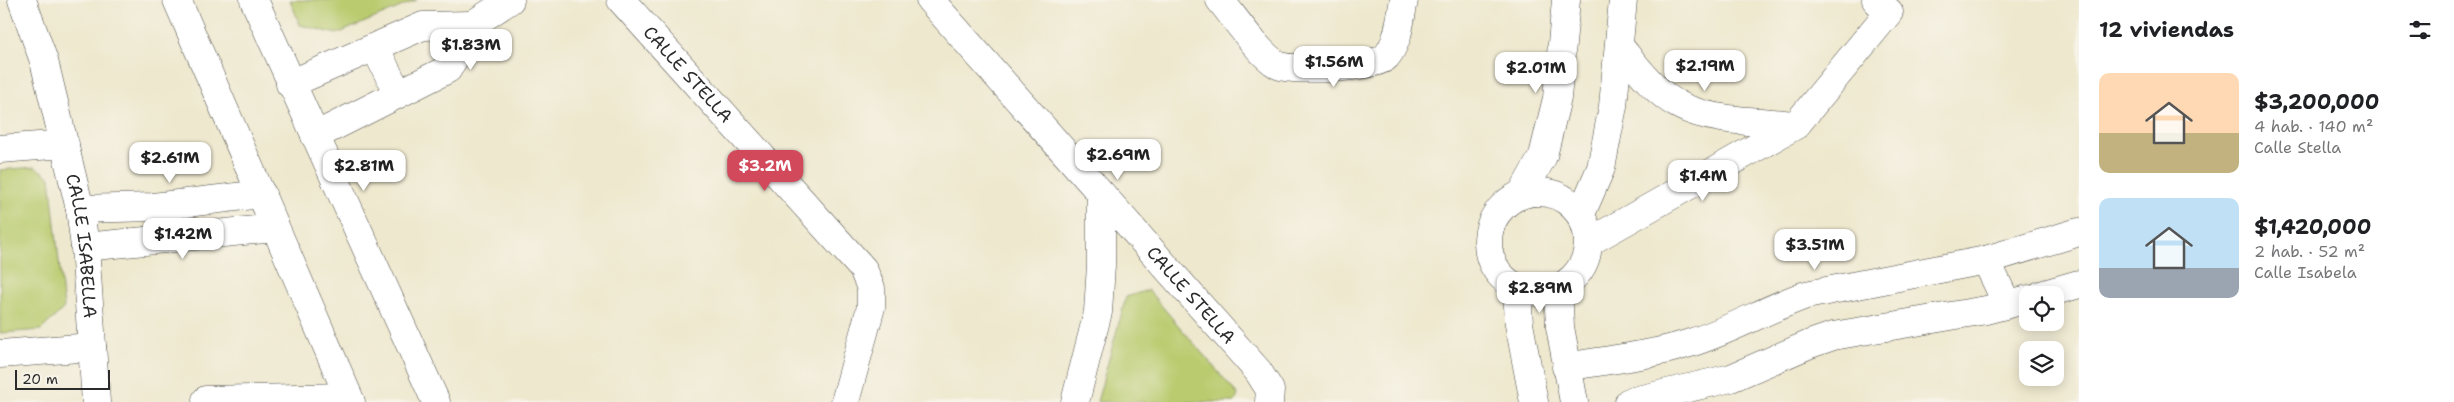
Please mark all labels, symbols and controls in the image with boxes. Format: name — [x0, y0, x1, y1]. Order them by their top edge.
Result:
text: 12 viviendas — [2099, 16, 2234, 44]
icon: filters — [2406, 16, 2434, 44]
street label: CALLE STELLA — [638, 21, 738, 128]
pin: $1.83M — [430, 28, 512, 71]
text: $1.83M — [441, 34, 501, 55]
pin: $1.56M — [1293, 46, 1375, 88]
pin: $2.19M — [1664, 49, 1746, 92]
text: $1.56M — [1304, 51, 1364, 72]
pin: $2.01M — [1495, 52, 1577, 94]
text: $2.19M — [1675, 55, 1735, 76]
text: $2.01M — [1506, 57, 1566, 78]
text: $3,200,000 — [2254, 88, 2379, 116]
icon: home — [2139, 93, 2199, 153]
text: 4 hab. · 140 m² — [2254, 116, 2373, 137]
text: Calle Stella — [2254, 137, 2341, 158]
pin: $2.69M — [1077, 138, 1159, 181]
pin: $2.61M — [129, 142, 211, 184]
text: $2.69M — [1086, 144, 1150, 165]
text: $2.61M — [140, 147, 200, 168]
pin: $2.81M — [323, 150, 405, 192]
pin: $3.2M — [730, 150, 800, 192]
text: $2.81M — [334, 155, 394, 176]
text: $3.2M — [738, 155, 792, 176]
pin: $1.4M — [1668, 160, 1738, 202]
text: $1.4M — [1679, 165, 1727, 186]
street label: CALLE ISABELLA — [60, 171, 102, 319]
text: $1,420,000 — [2254, 213, 2371, 241]
pin: $1.42M — [142, 218, 224, 260]
icon: home — [2139, 218, 2199, 278]
text: $1.42M — [154, 223, 212, 244]
pin: $3.51M — [1774, 228, 1856, 271]
text: $3.51M — [1785, 234, 1845, 255]
street label: CALLE STELLA — [1141, 241, 1241, 349]
text: 2 hab. · 52 m² — [2254, 241, 2365, 262]
text: Calle Isabela — [2254, 262, 2357, 283]
pin: $2.89M — [1499, 272, 1581, 314]
text: $2.89M — [1508, 277, 1572, 298]
map controls — [2019, 286, 2064, 386]
button: locate — [2019, 286, 2064, 331]
button: layers — [2019, 341, 2064, 386]
scale bar — [15, 367, 110, 390]
text: 20 m — [22, 370, 58, 388]

